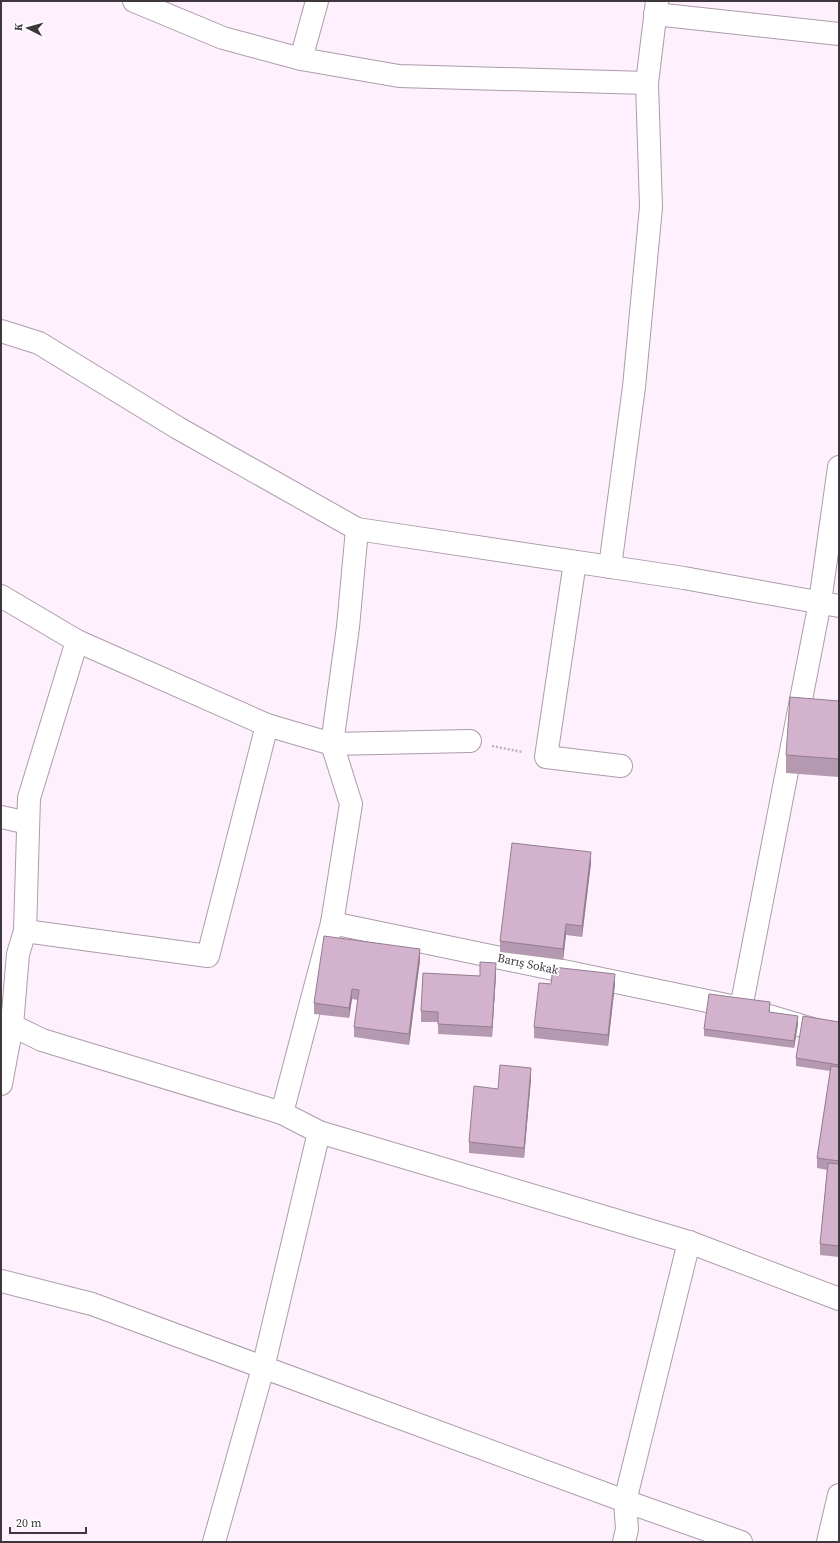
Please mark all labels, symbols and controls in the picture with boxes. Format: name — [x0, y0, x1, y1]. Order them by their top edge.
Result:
north arrow — [8, 8, 48, 48]
text: K — [11, 22, 26, 32]
street label: Barış Sokak — [496, 950, 560, 978]
scale bar — [10, 1509, 86, 1535]
text: 20 m — [16, 1515, 42, 1531]

